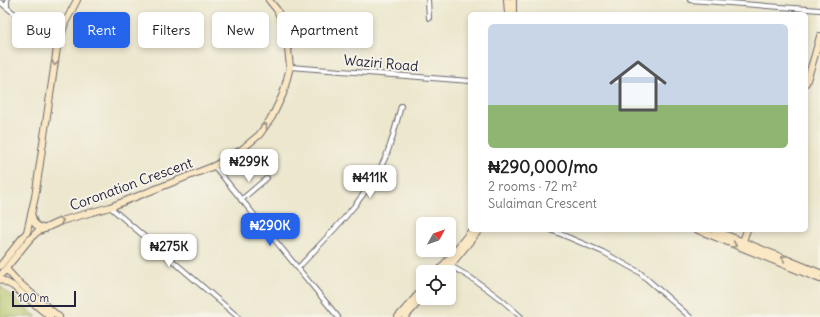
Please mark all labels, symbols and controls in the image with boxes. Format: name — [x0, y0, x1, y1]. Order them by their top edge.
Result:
chip: Buy — [12, 12, 65, 48]
chip: Rent — [73, 12, 130, 48]
chip: Filters — [138, 12, 204, 48]
chip: New — [212, 12, 269, 48]
chip: Apartment — [277, 12, 373, 48]
icon: home — [602, 50, 674, 122]
street label: Waziri Road — [343, 51, 419, 75]
one-way arrow — [51, 60, 60, 66]
one-way arrow — [261, 124, 268, 131]
pin: ₦299K — [221, 149, 277, 183]
street label: Coronation Crescent — [67, 153, 195, 215]
text: ₦299K — [229, 153, 269, 170]
text: ₦290,000/mo — [488, 156, 598, 178]
pin: ₦411K — [342, 165, 398, 199]
text: ₦411K — [352, 169, 388, 186]
text: 2 rooms · 72 m² — [488, 178, 577, 195]
text: Sulaiman Crescent — [488, 195, 597, 212]
pin: ₦290K — [242, 213, 298, 247]
text: ₦290K — [250, 217, 290, 234]
north arrow — [416, 217, 456, 257]
map controls — [416, 217, 456, 305]
one-way arrow — [58, 218, 65, 226]
pin: ₦275K — [141, 234, 197, 268]
text: ₦275K — [150, 238, 188, 255]
one-way arrow — [730, 240, 737, 248]
one-way arrow — [780, 255, 787, 263]
button: locate — [416, 265, 456, 305]
scale bar — [12, 289, 76, 308]
text: 100 m — [18, 291, 49, 305]

